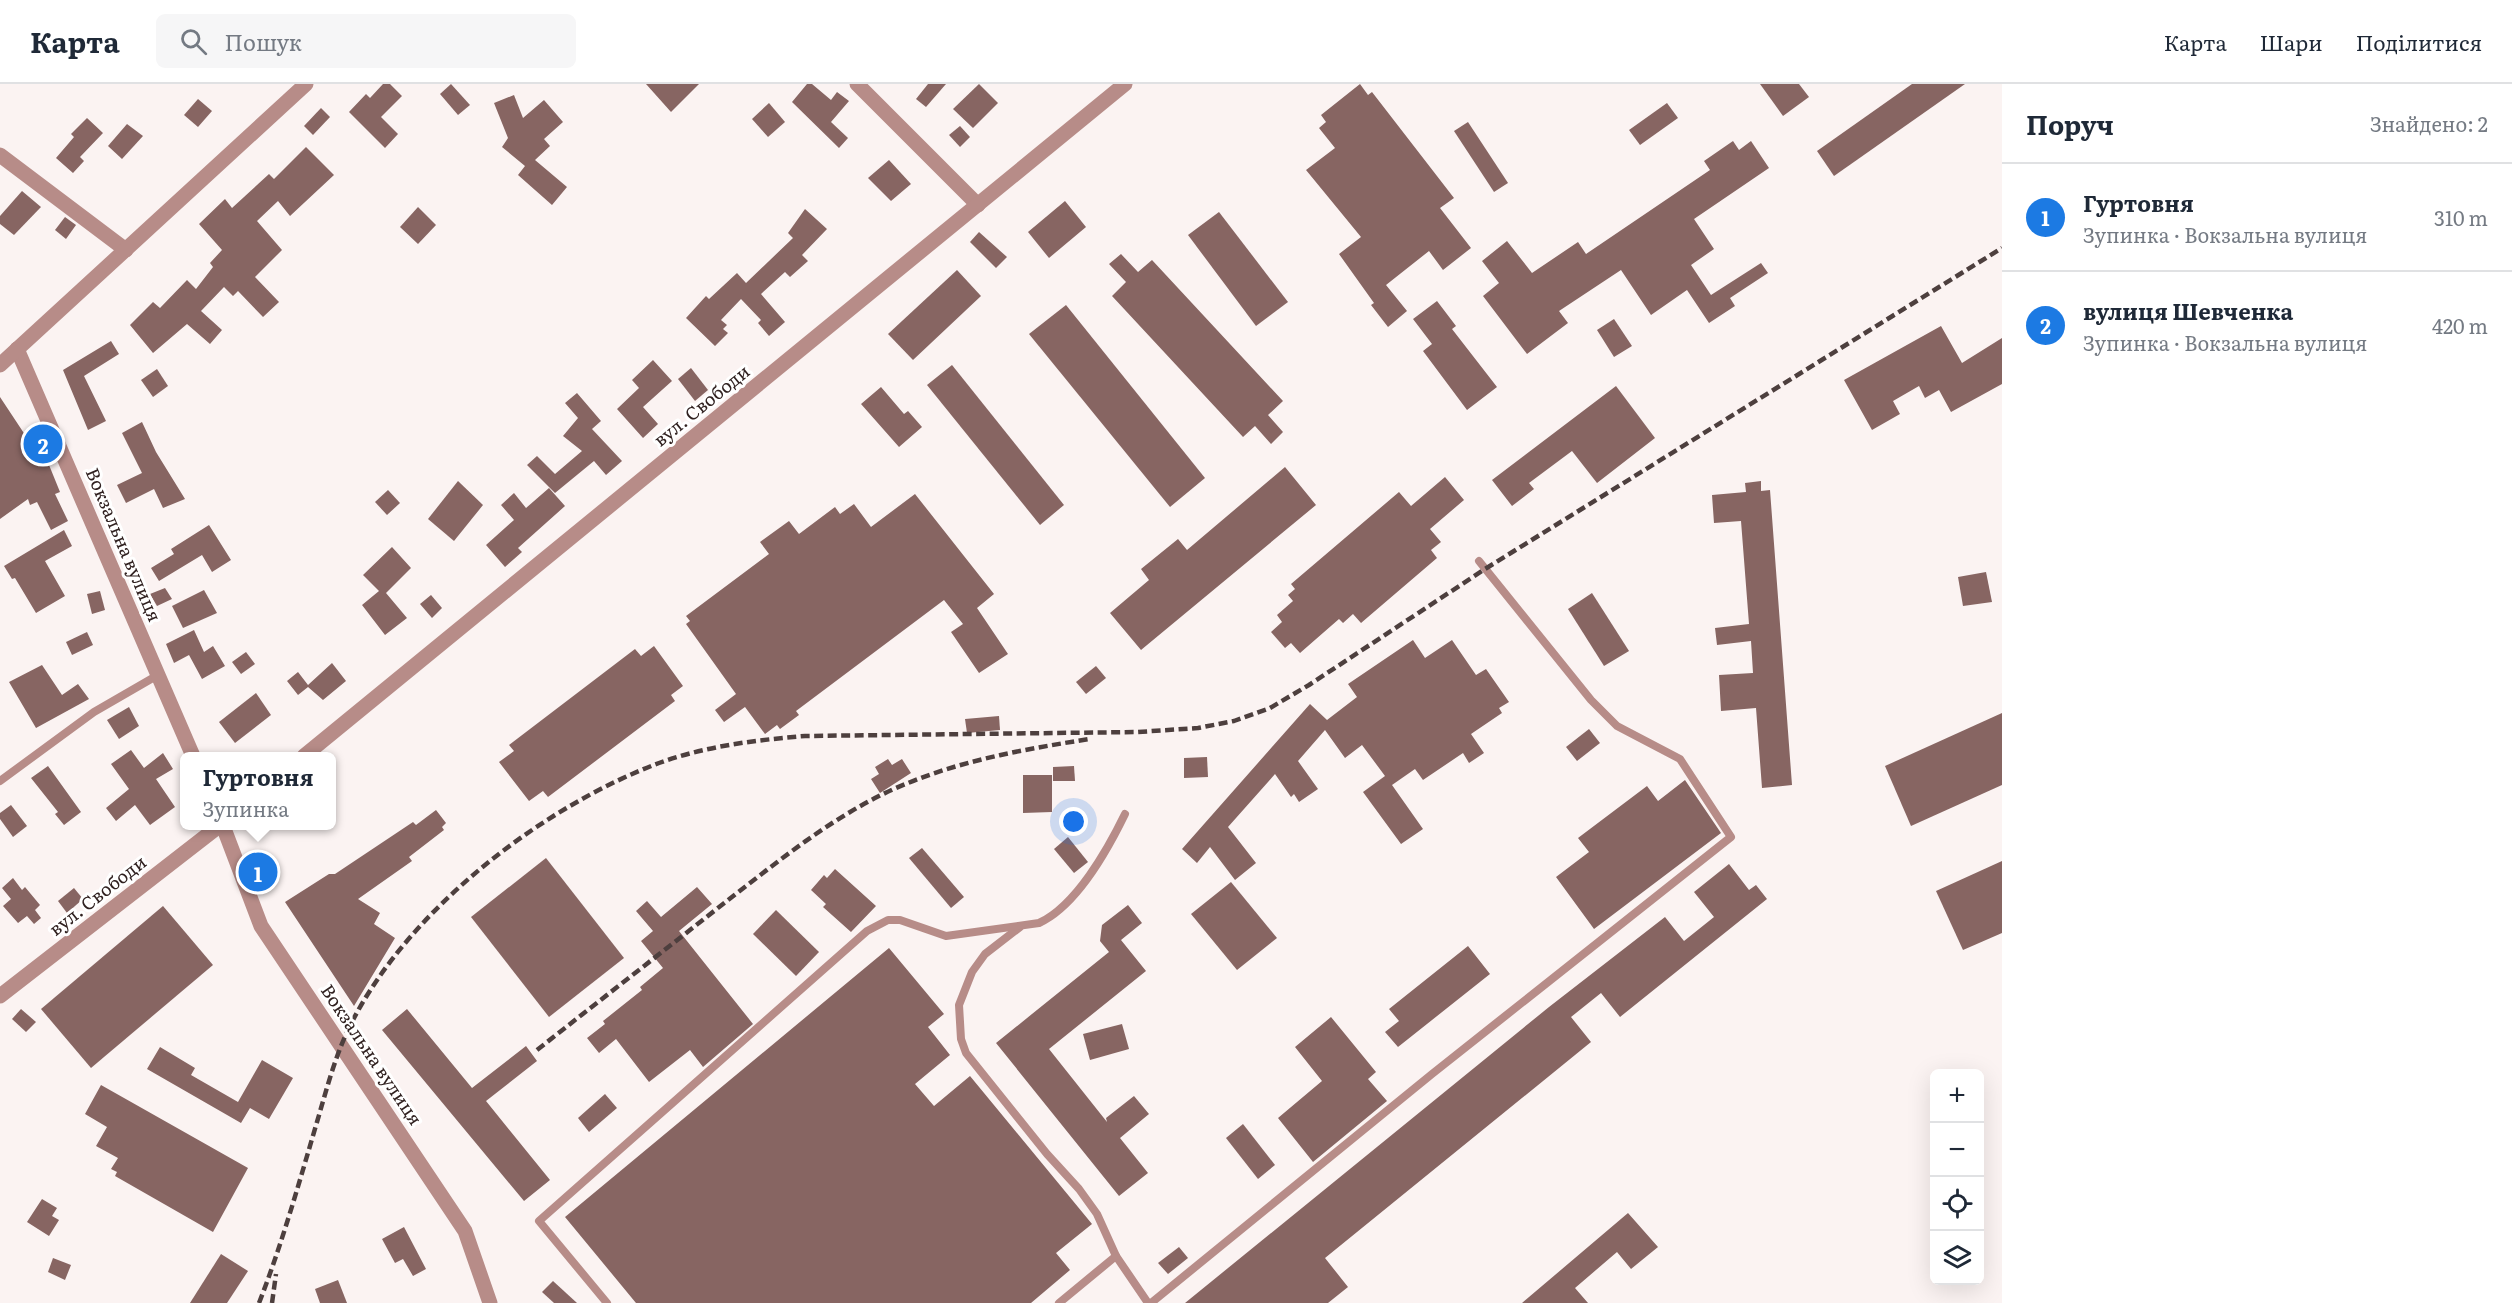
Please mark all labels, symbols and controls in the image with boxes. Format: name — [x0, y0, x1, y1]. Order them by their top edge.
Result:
search box — [156, 14, 576, 68]
text: Карта — [30, 20, 120, 62]
icon: search — [177, 25, 210, 58]
text: Пошук — [225, 25, 302, 58]
text: Карта — [2164, 26, 2227, 57]
text: Шари — [2260, 26, 2323, 57]
text: Поділитися — [2356, 26, 2482, 57]
text: Поруч — [2026, 104, 2114, 143]
text: Знайдено: 2 — [2370, 108, 2488, 138]
text: Гуртовня — [2083, 186, 2194, 219]
text: 1 — [2041, 202, 2050, 232]
text: 310 m — [2434, 202, 2488, 232]
text: Зупинка · Вокзальна вулиця — [2083, 219, 2367, 249]
text: вулиця Шевченка — [2083, 294, 2293, 327]
text: 2 — [2040, 310, 2051, 340]
text: 420 m — [2432, 310, 2488, 340]
text: Зупинка · Вокзальна вулиця — [2083, 327, 2367, 357]
street label: вул. Свободи — [647, 357, 755, 452]
pin: 2 — [24, 422, 63, 466]
street label: Вокзальна вулиця — [80, 463, 169, 626]
popup — [180, 752, 336, 830]
text: Гуртовня — [203, 760, 313, 793]
text: Зупинка — [203, 793, 289, 823]
your location — [1059, 807, 1088, 836]
street label: вул. Свободи — [43, 848, 152, 942]
pin: 1 — [238, 850, 278, 894]
street label: Вокзальна вулиця — [315, 978, 429, 1130]
map controls — [1930, 1069, 1984, 1285]
button: + — [1930, 1069, 1984, 1123]
button: − — [1930, 1123, 1984, 1177]
button: locate — [1930, 1177, 1984, 1231]
button: layers — [1930, 1231, 1984, 1285]

